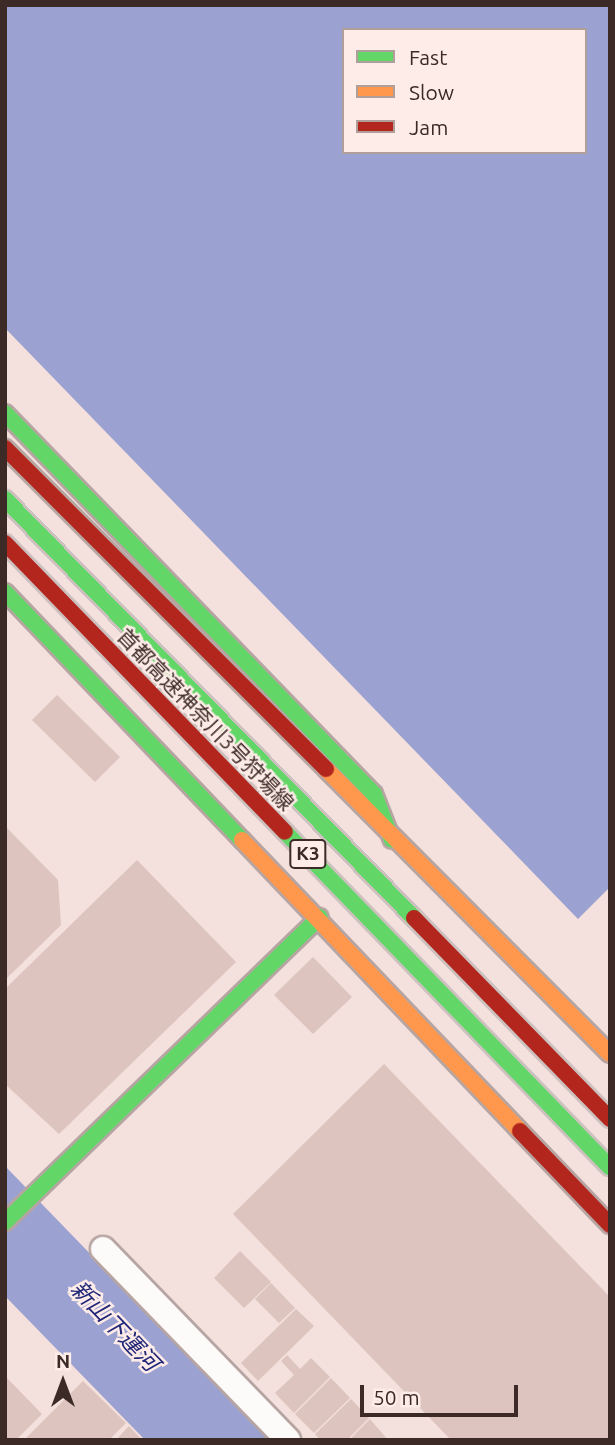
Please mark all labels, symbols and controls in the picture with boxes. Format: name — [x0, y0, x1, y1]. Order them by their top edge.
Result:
legend — [342, 28, 587, 154]
text: Fast — [409, 45, 447, 69]
text: Slow — [409, 80, 454, 104]
text: Jam — [409, 115, 448, 139]
street label: 首都高速神奈川3号狩場線 — [113, 623, 299, 815]
road number: K3 — [289, 838, 327, 870]
water label: 新山下運河 — [65, 1275, 165, 1377]
north arrow — [28, 1347, 98, 1417]
text: N — [56, 1350, 70, 1372]
scale bar — [363, 1372, 520, 1416]
text: 50 m — [373, 1385, 420, 1409]

